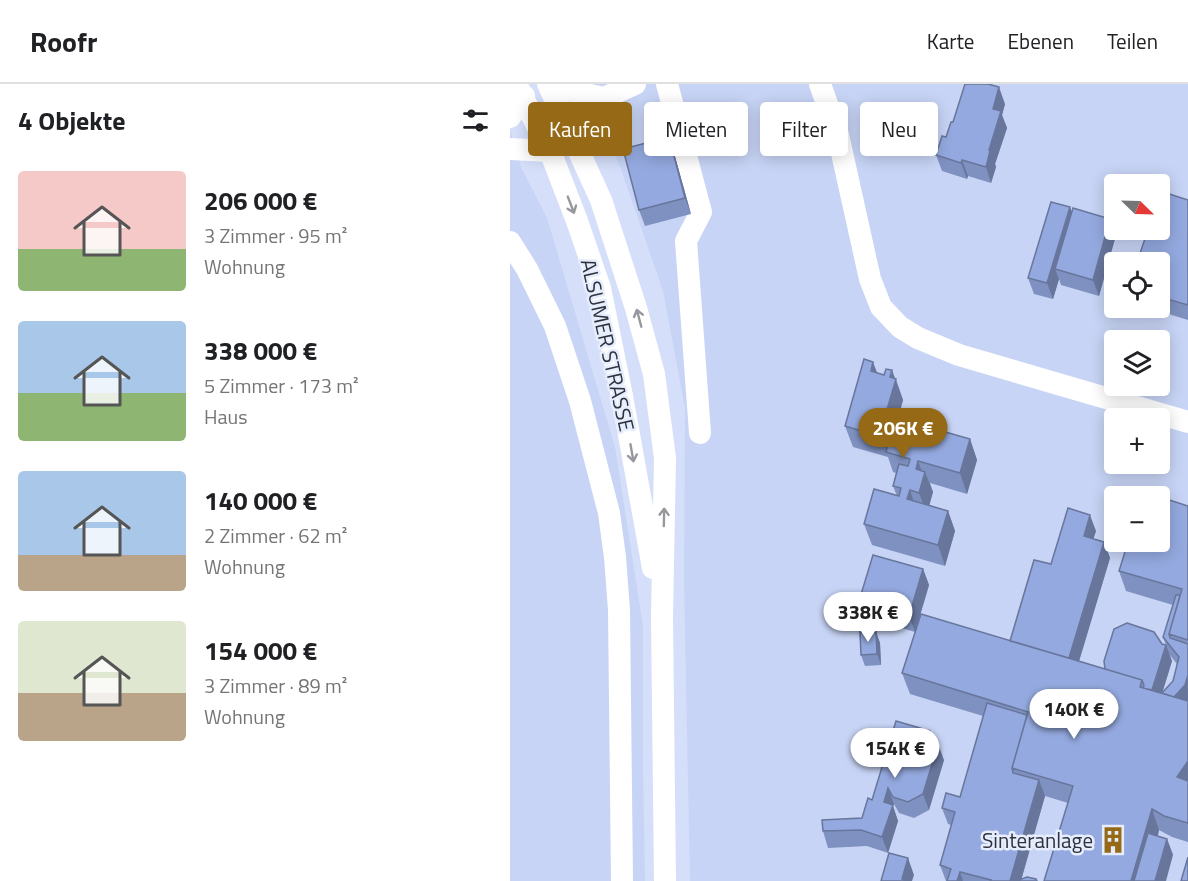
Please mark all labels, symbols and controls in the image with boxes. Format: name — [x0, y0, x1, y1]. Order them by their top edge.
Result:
text: Roofr — [30, 20, 97, 63]
text: Karte — [927, 25, 974, 57]
text: Ebenen — [1007, 25, 1074, 57]
text: Teilen — [1107, 25, 1158, 57]
text: 4 Objekte — [18, 101, 125, 140]
chip: Kaufen — [528, 102, 632, 156]
chip: Mieten — [644, 102, 748, 156]
chip: Filter — [760, 102, 848, 156]
chip: Neu — [860, 102, 938, 156]
icon: filters — [459, 104, 492, 137]
north arrow — [1104, 174, 1170, 240]
map controls — [1104, 174, 1170, 552]
text: 206 000 € — [204, 181, 317, 220]
icon: home — [66, 195, 138, 267]
one-way arrow — [567, 196, 578, 214]
text: 3 Zimmer · 95 m² — [204, 220, 347, 251]
text: Wohnung — [204, 251, 285, 282]
button: locate — [1104, 252, 1170, 318]
street label: ALSUMER STRASSE — [573, 256, 643, 434]
one-way arrow — [632, 309, 644, 328]
button: layers — [1104, 330, 1170, 396]
text: 338 000 € — [204, 331, 317, 370]
icon: home — [66, 345, 138, 417]
text: 5 Zimmer · 173 m² — [204, 370, 359, 401]
text: Haus — [204, 401, 247, 432]
pin: 206K € — [854, 408, 952, 459]
button: + — [1104, 408, 1170, 474]
text: 206K € — [872, 412, 934, 443]
one-way arrow — [627, 443, 638, 463]
text: 140 000 € — [204, 481, 317, 520]
button: − — [1104, 486, 1170, 552]
icon: home — [66, 495, 138, 567]
one-way arrow — [658, 507, 670, 527]
text: 2 Zimmer · 62 m² — [204, 520, 347, 551]
text: Wohnung — [204, 551, 285, 582]
pin: 338K € — [819, 592, 917, 643]
text: 338K € — [837, 596, 899, 627]
text: 154 000 € — [204, 631, 317, 670]
icon: home — [66, 645, 138, 717]
text: 3 Zimmer · 89 m² — [204, 670, 347, 701]
pin: 140K € — [1025, 689, 1123, 740]
text: 140K € — [1043, 693, 1105, 724]
text: Wohnung — [204, 701, 285, 732]
pin: 154K € — [846, 728, 944, 779]
text: 154K € — [864, 732, 926, 763]
place label: Sinteranlage — [982, 824, 1093, 856]
building icon: Sinteranlage — [1098, 825, 1128, 855]

